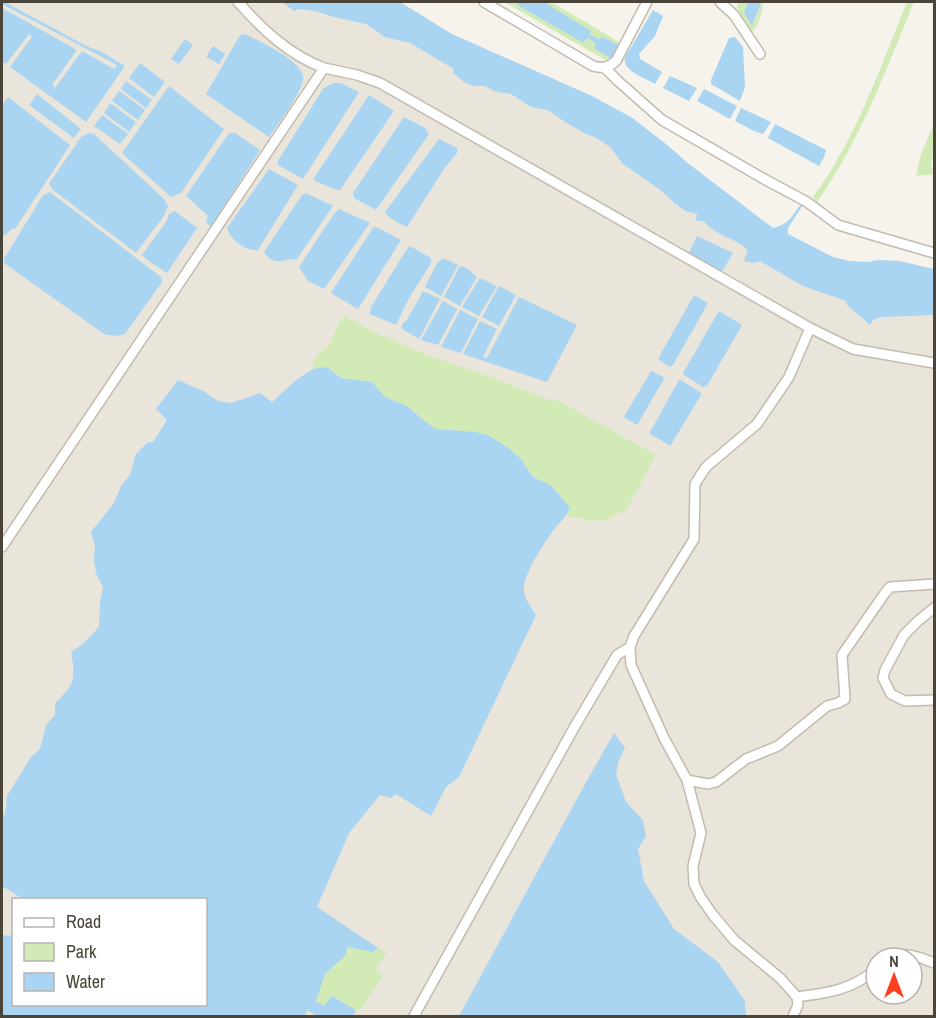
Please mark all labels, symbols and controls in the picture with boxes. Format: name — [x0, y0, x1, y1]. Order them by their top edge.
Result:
legend — [12, 898, 207, 1006]
text: Road — [66, 909, 101, 934]
text: Park — [66, 939, 97, 964]
north arrow — [864, 946, 924, 1006]
text: N — [889, 950, 899, 972]
text: Water — [66, 969, 105, 994]

